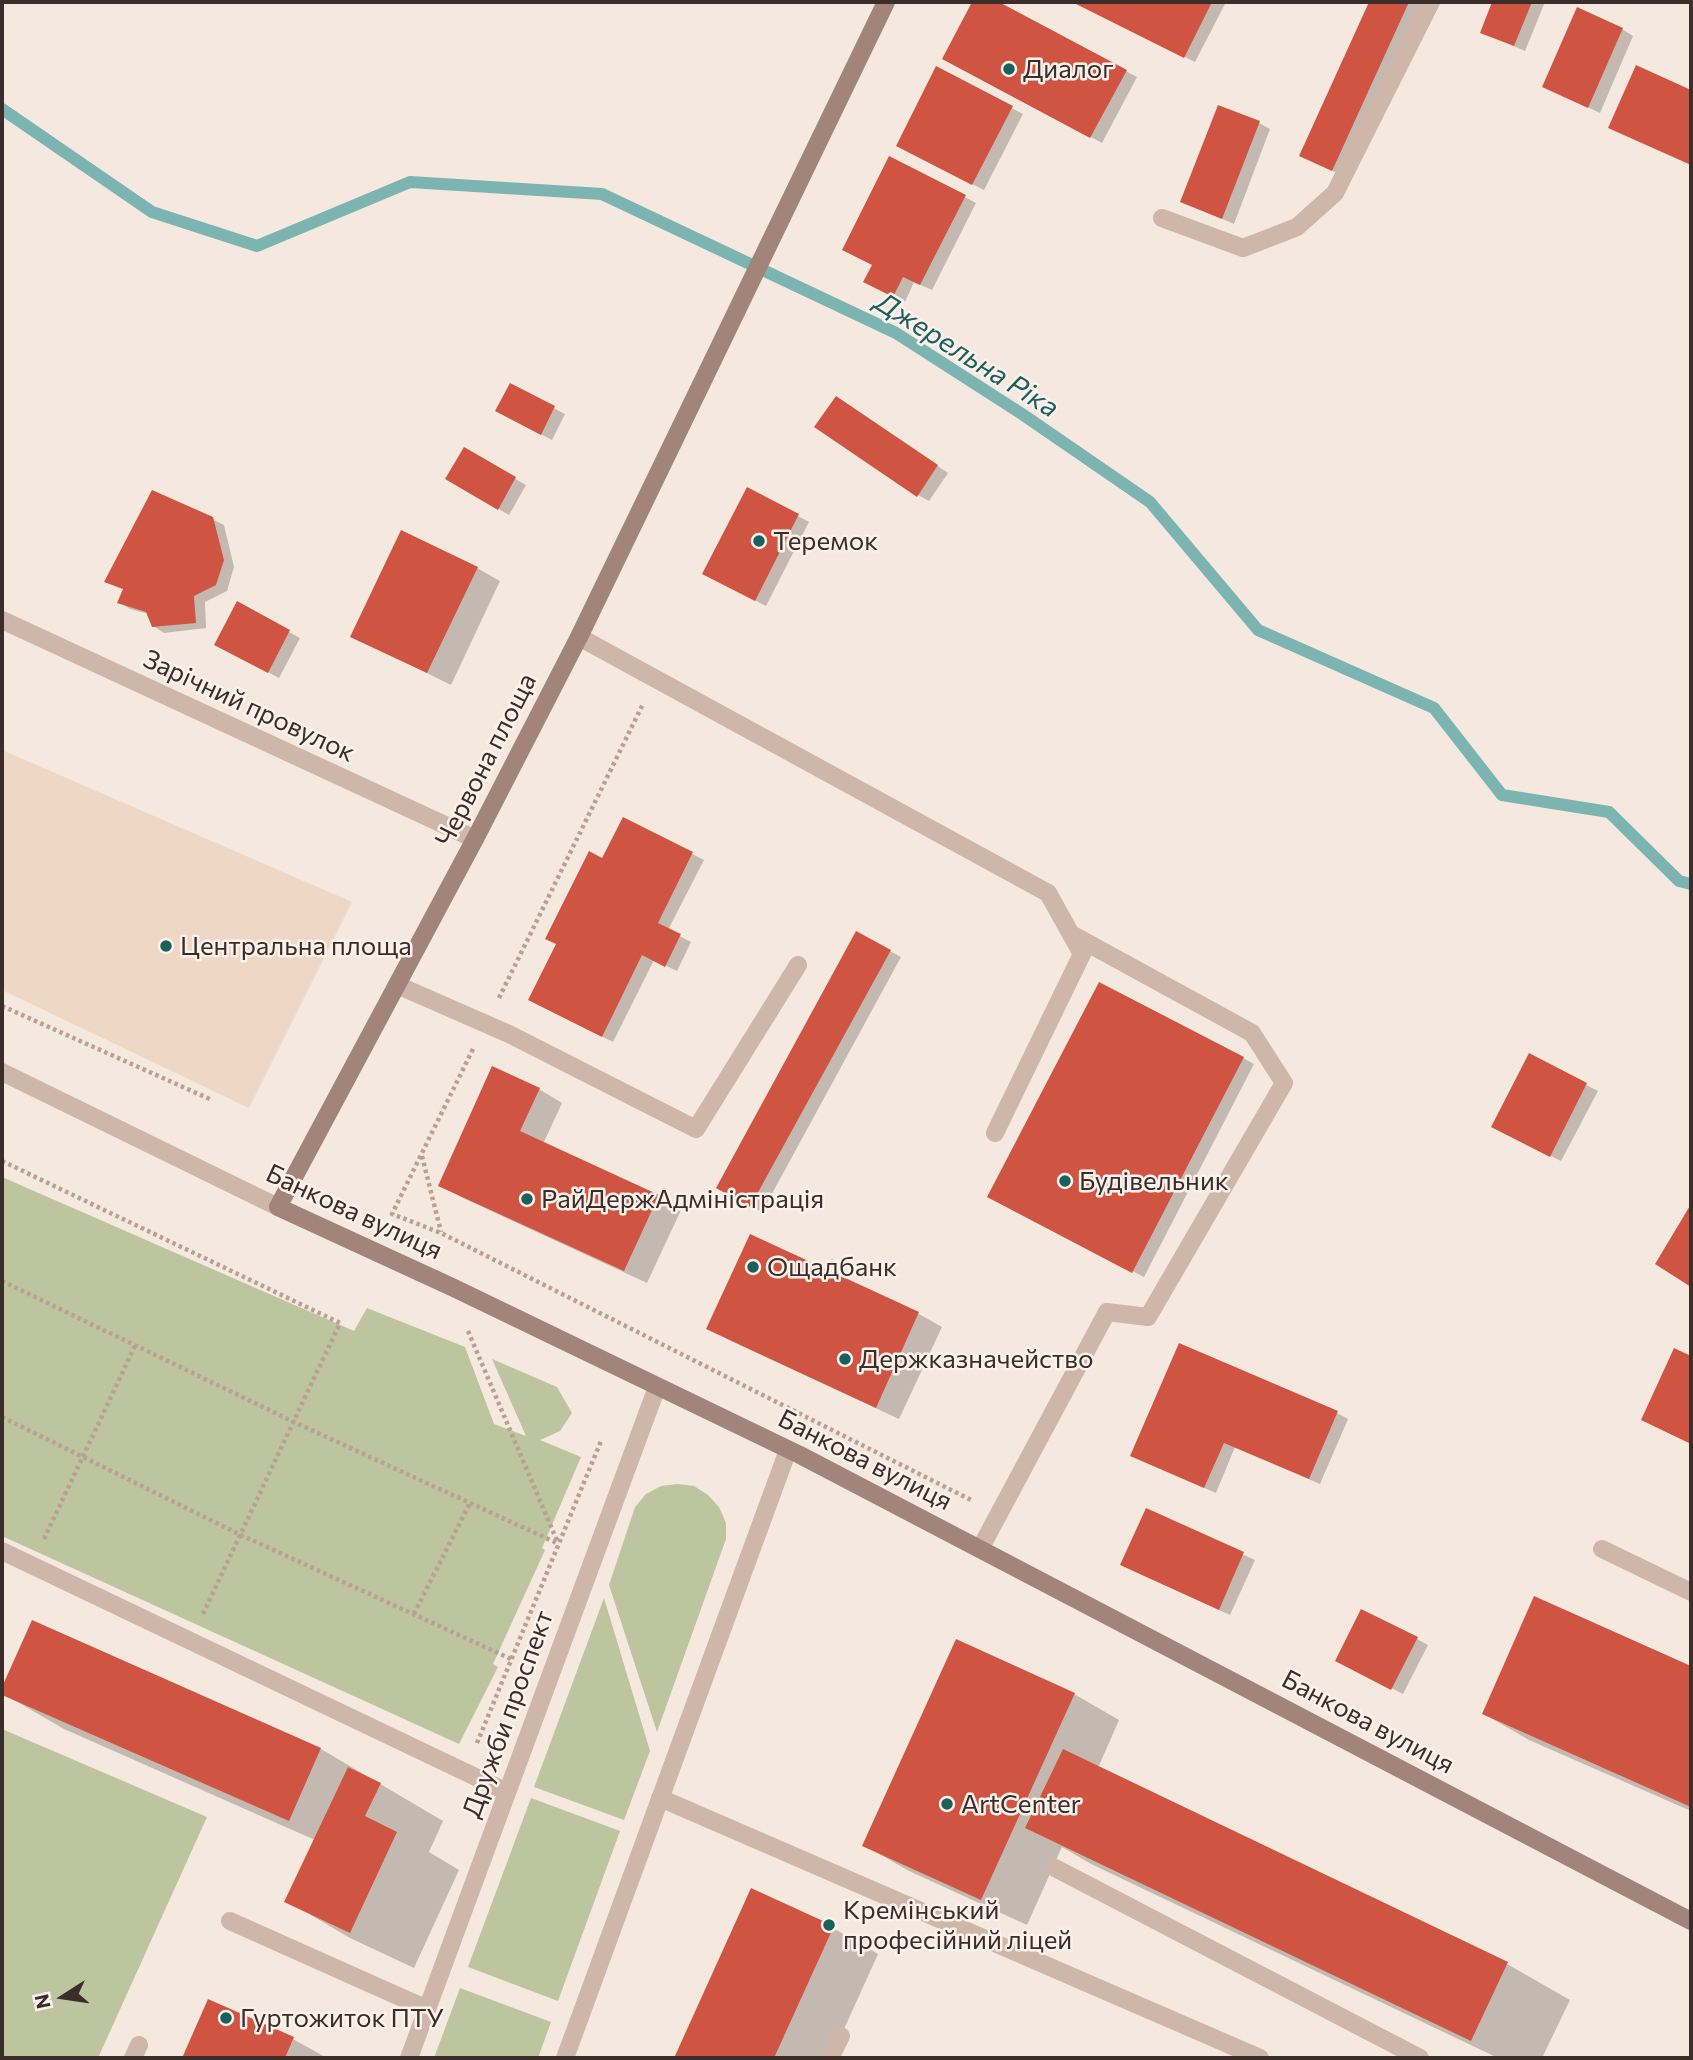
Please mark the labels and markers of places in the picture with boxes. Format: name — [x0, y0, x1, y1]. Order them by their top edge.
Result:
place label: Диалог — [1023, 53, 1114, 85]
marker: Диалог — [1001, 61, 1017, 77]
place label: Теремок — [773, 525, 878, 557]
marker: Теремок — [751, 533, 767, 549]
place label: Центральна площа — [180, 930, 412, 962]
marker: Центральна площа — [158, 938, 174, 954]
place label: Будівельник — [1079, 1165, 1229, 1197]
marker: Будівельник — [1057, 1173, 1073, 1189]
place label: РайДержАдміністрація — [541, 1183, 824, 1215]
marker: РайДержАдміністрація — [519, 1191, 535, 1207]
place label: Ощадбанк — [767, 1251, 897, 1283]
marker: Ощадбанк — [745, 1259, 761, 1275]
place label: Держказначейство — [859, 1343, 1093, 1375]
marker: Держказначейство — [837, 1351, 853, 1367]
place label: ArtCenter — [961, 1788, 1081, 1820]
marker: ArtCenter — [939, 1796, 955, 1812]
place label: Кремінський професійний ліцей — [843, 1894, 1072, 1955]
marker: Кремінський професійний ліцей — [821, 1917, 837, 1933]
place label: Гуртожиток ПТУ — [240, 2002, 444, 2034]
marker: Гуртожиток ПТУ — [218, 2010, 234, 2026]

